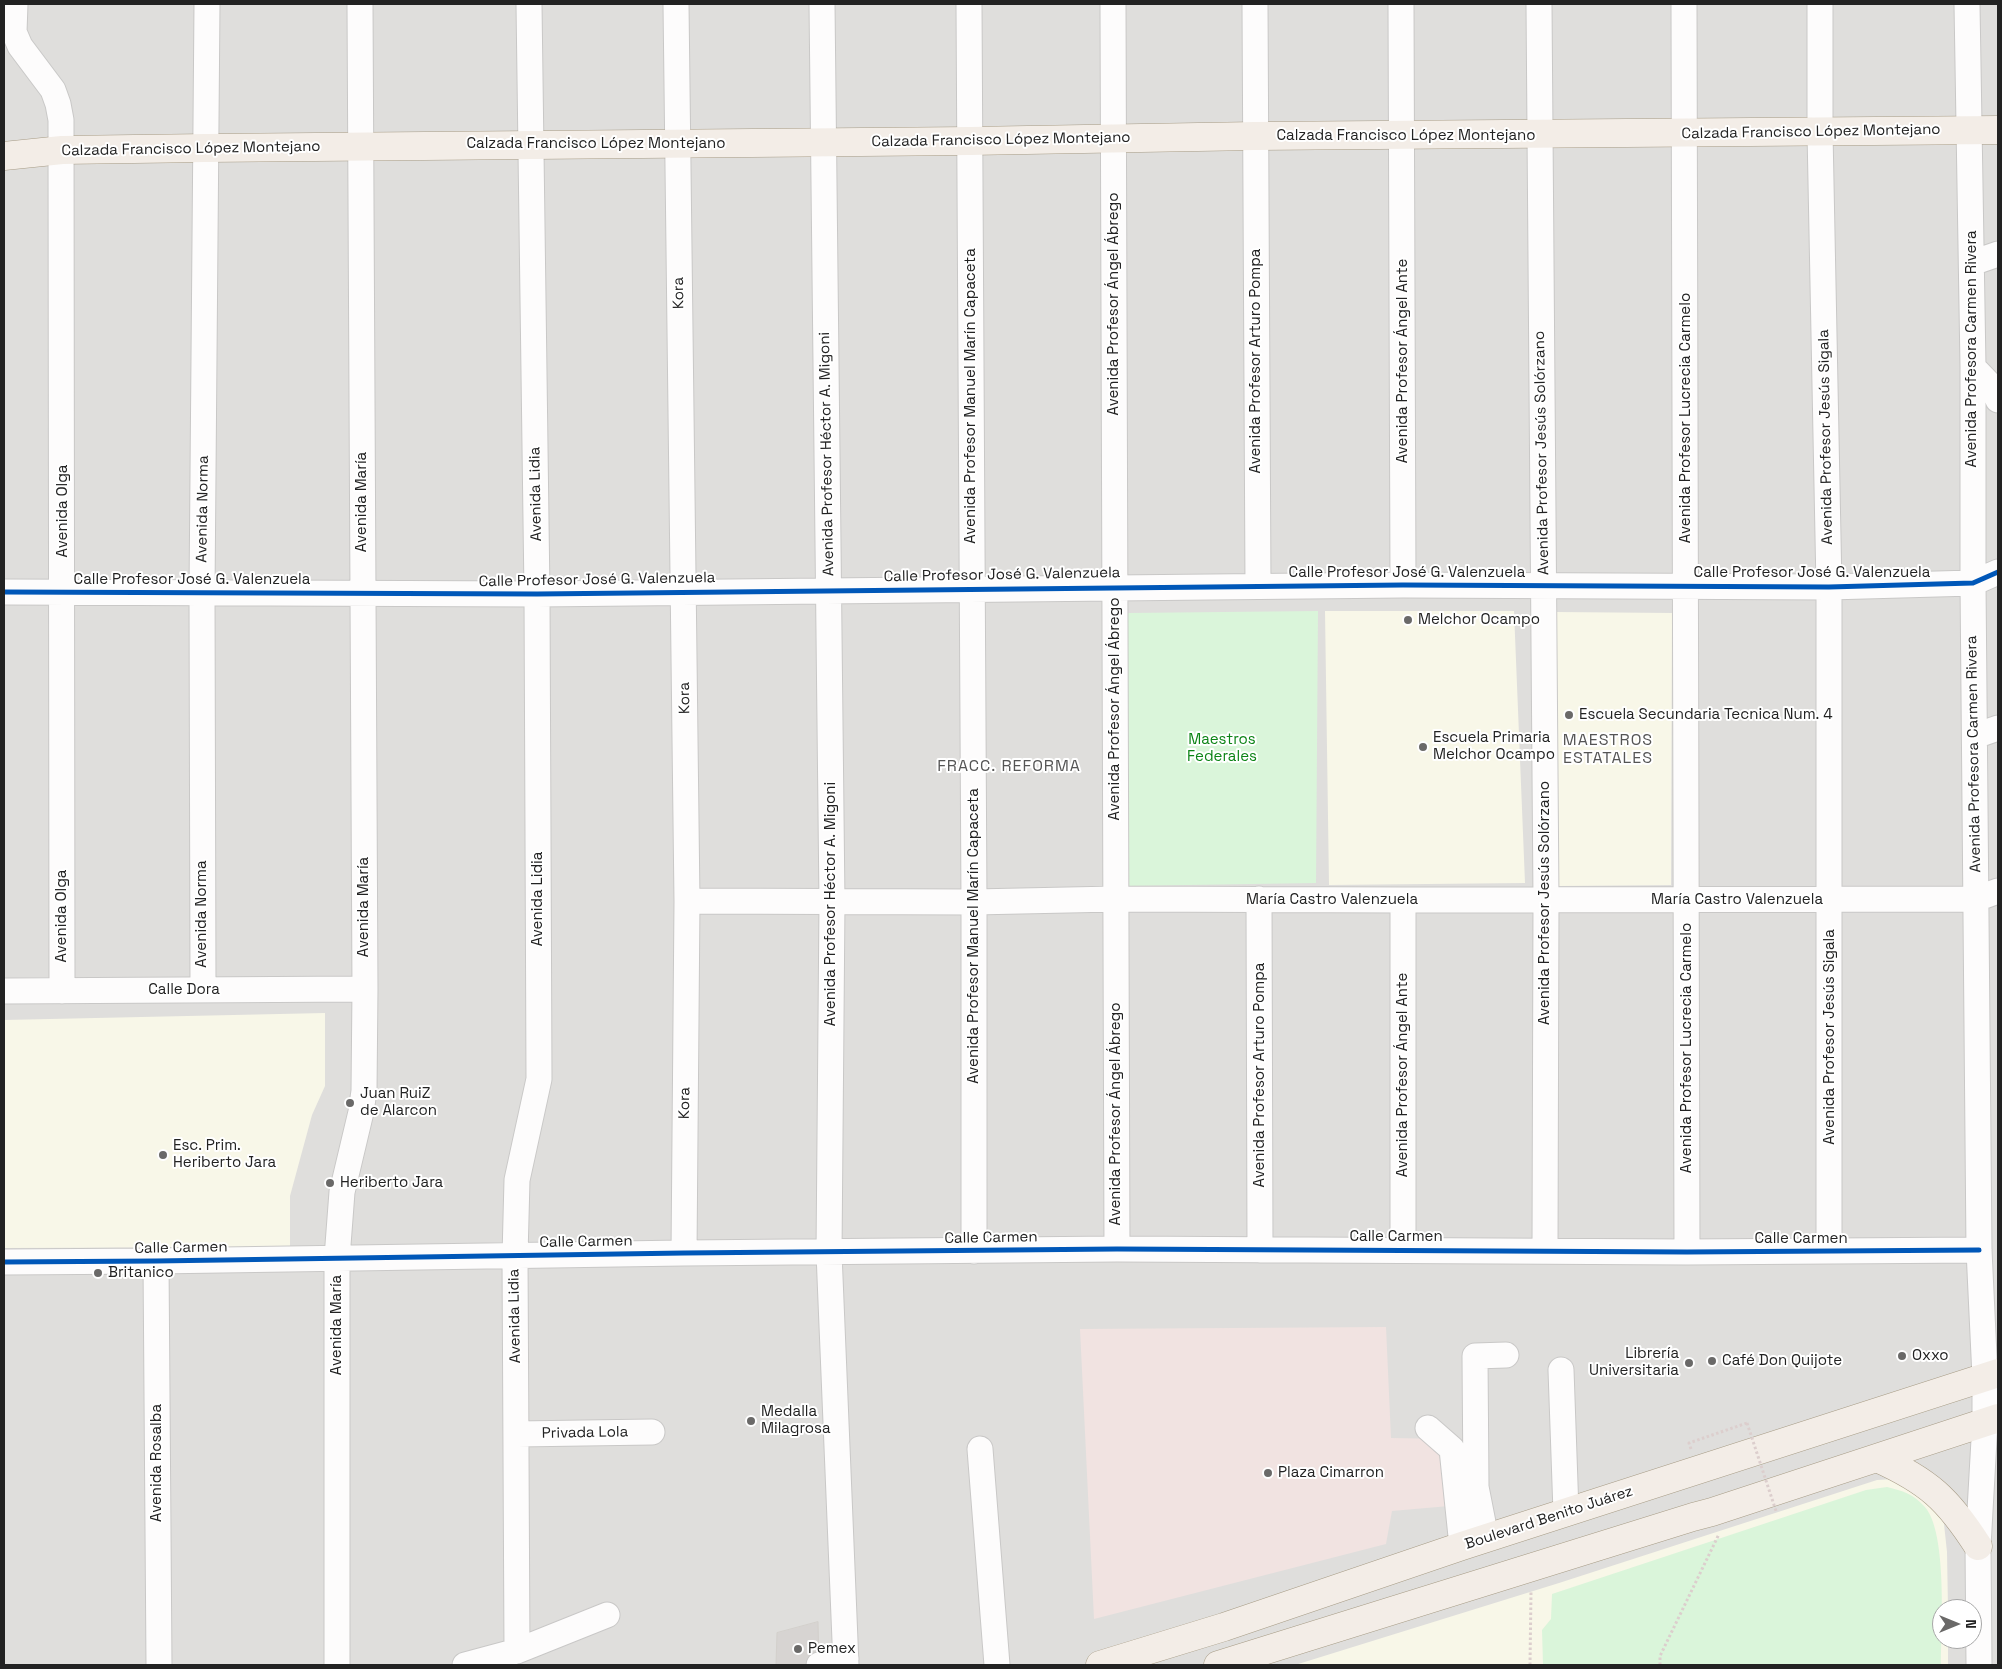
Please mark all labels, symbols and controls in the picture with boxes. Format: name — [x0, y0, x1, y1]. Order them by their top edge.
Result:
street label: Calzada Francisco López Montejano — [1681, 121, 1941, 143]
street label: Calzada Francisco López Montejano — [1276, 127, 1536, 145]
street label: Calzada Francisco López Montejano — [871, 129, 1131, 151]
street label: Calzada Francisco López Montejano — [466, 135, 726, 153]
street label: Calzada Francisco López Montejano — [61, 138, 321, 160]
street label: Avenida Profesor Ángel Ábrego — [1105, 192, 1123, 416]
street label: Avenida Profesora Carmen Rivera — [1963, 230, 1981, 468]
street label: Avenida Profesor Manuel Marín Capaceta — [962, 248, 980, 544]
street label: Avenida Profesor Arturo Pompa — [1247, 249, 1265, 473]
street label: Avenida Profesor Ángel Ante — [1394, 259, 1412, 463]
street label: Kora — [670, 277, 688, 309]
street label: Avenida Profesor Lucrecia Carmelo — [1677, 293, 1695, 543]
street label: Avenida Profesor Jesús Sigala — [1815, 329, 1837, 545]
street label: Avenida Profesor Jesús Solórzano — [1531, 331, 1553, 575]
street label: Avenida Profesor Héctor A. Migoni — [816, 332, 838, 576]
street label: Avenida Lidia — [526, 447, 546, 541]
street label: Avenida María — [353, 452, 371, 552]
street label: Avenida Norma — [193, 455, 213, 563]
street label: Avenida Olga — [54, 465, 72, 557]
street label: Calle Profesor José G. Valenzuela — [883, 564, 1121, 586]
street label: Calle Profesor José G. Valenzuela — [1289, 564, 1525, 582]
street label: Calle Profesor José G. Valenzuela — [1694, 564, 1930, 582]
street label: Calle Profesor José G. Valenzuela — [478, 569, 716, 591]
street label: Calle Profesor José G. Valenzuela — [74, 571, 310, 589]
street label: Avenida Profesor Ángel Ábrego — [1106, 597, 1124, 821]
place label: Melchor Ocampo — [1418, 611, 1540, 629]
marker: Melchor Ocampo — [1402, 614, 1414, 626]
street label: Avenida Profesora Carmen Rivera — [1963, 635, 1985, 873]
street label: Kora — [676, 682, 694, 714]
place label: Escuela Secundaria Tecnica Num. 4 — [1579, 706, 1833, 724]
marker: Escuela Secundaria Tecnica Num. 4 — [1563, 709, 1575, 721]
place label: Escuela Primaria Melchor Ocampo — [1433, 729, 1555, 764]
park label: Maestros Federales — [1187, 731, 1257, 766]
district label: MAESTROS ESTATALES — [1562, 731, 1654, 769]
marker: Escuela Primaria Melchor Ocampo — [1417, 741, 1429, 753]
district label: FRACC. REFORMA — [935, 757, 1083, 777]
street label: Avenida Profesor Jesús Solórzano — [1536, 781, 1554, 1025]
street label: Avenida Profesor Héctor A. Migoni — [822, 782, 840, 1026]
street label: Avenida Profesor Manuel Marín Capaceta — [965, 788, 983, 1084]
street label: Avenida Lidia — [529, 852, 547, 946]
street label: Avenida María — [355, 857, 373, 957]
street label: Avenida Norma — [193, 860, 211, 968]
street label: Avenida Olga — [53, 870, 71, 962]
street label: María Castro Valenzuela — [1246, 891, 1418, 909]
street label: María Castro Valenzuela — [1651, 891, 1823, 909]
street label: Avenida Profesor Lucrecia Carmelo — [1678, 923, 1696, 1173]
street label: Avenida Profesor Jesús Sigala — [1821, 929, 1839, 1145]
street label: Avenida Profesor Arturo Pompa — [1251, 963, 1269, 1187]
street label: Avenida Profesor Ángel Ante — [1394, 973, 1412, 1177]
street label: Calle Dora — [148, 981, 220, 999]
street label: Avenida Profesor Ángel Ábrego — [1107, 1002, 1125, 1226]
place label: Juan RuiZ de Alarcon — [360, 1085, 437, 1120]
street label: Kora — [676, 1087, 694, 1119]
marker: Juan RuiZ de Alarcon — [344, 1097, 356, 1109]
place label: Esc. Prim. Heriberto Jara — [173, 1137, 276, 1172]
marker: Esc. Prim. Heriberto Jara — [157, 1149, 169, 1161]
place label: Heriberto Jara — [340, 1174, 443, 1192]
marker: Heriberto Jara — [324, 1177, 336, 1189]
street label: Calle Carmen — [944, 1228, 1038, 1248]
street label: Calle Carmen — [1349, 1228, 1443, 1246]
street label: Calle Carmen — [1754, 1230, 1848, 1248]
street label: Calle Carmen — [539, 1232, 633, 1252]
street label: Calle Carmen — [134, 1238, 228, 1258]
place label: Britanico — [108, 1264, 174, 1282]
marker: Britanico — [92, 1267, 104, 1279]
street label: Avenida Lidia — [505, 1269, 525, 1363]
street label: Avenida María — [328, 1275, 346, 1375]
place label: Librería Universitaria — [1589, 1345, 1679, 1380]
place label: Oxxo — [1912, 1347, 1949, 1365]
marker: Oxxo — [1896, 1350, 1908, 1362]
place label: Café Don Quijote — [1722, 1352, 1842, 1370]
marker: Café Don Quijote — [1706, 1355, 1718, 1367]
marker: Librería Universitaria — [1683, 1357, 1695, 1369]
place label: Medalla Milagrosa — [761, 1403, 831, 1438]
street label: Avenida Rosalba — [148, 1404, 166, 1522]
marker: Medalla Milagrosa — [745, 1415, 757, 1427]
street label: Privada Lola — [542, 1423, 628, 1443]
place label: Plaza Cimarron — [1278, 1464, 1384, 1482]
marker: Plaza Cimarron — [1262, 1467, 1274, 1479]
street label: Boulevard Benito Juárez — [1463, 1482, 1635, 1554]
north arrow — [1932, 1599, 1982, 1649]
text: N — [1962, 1619, 1980, 1629]
place label: Pemex — [808, 1640, 856, 1658]
marker: Pemex — [792, 1643, 804, 1655]

